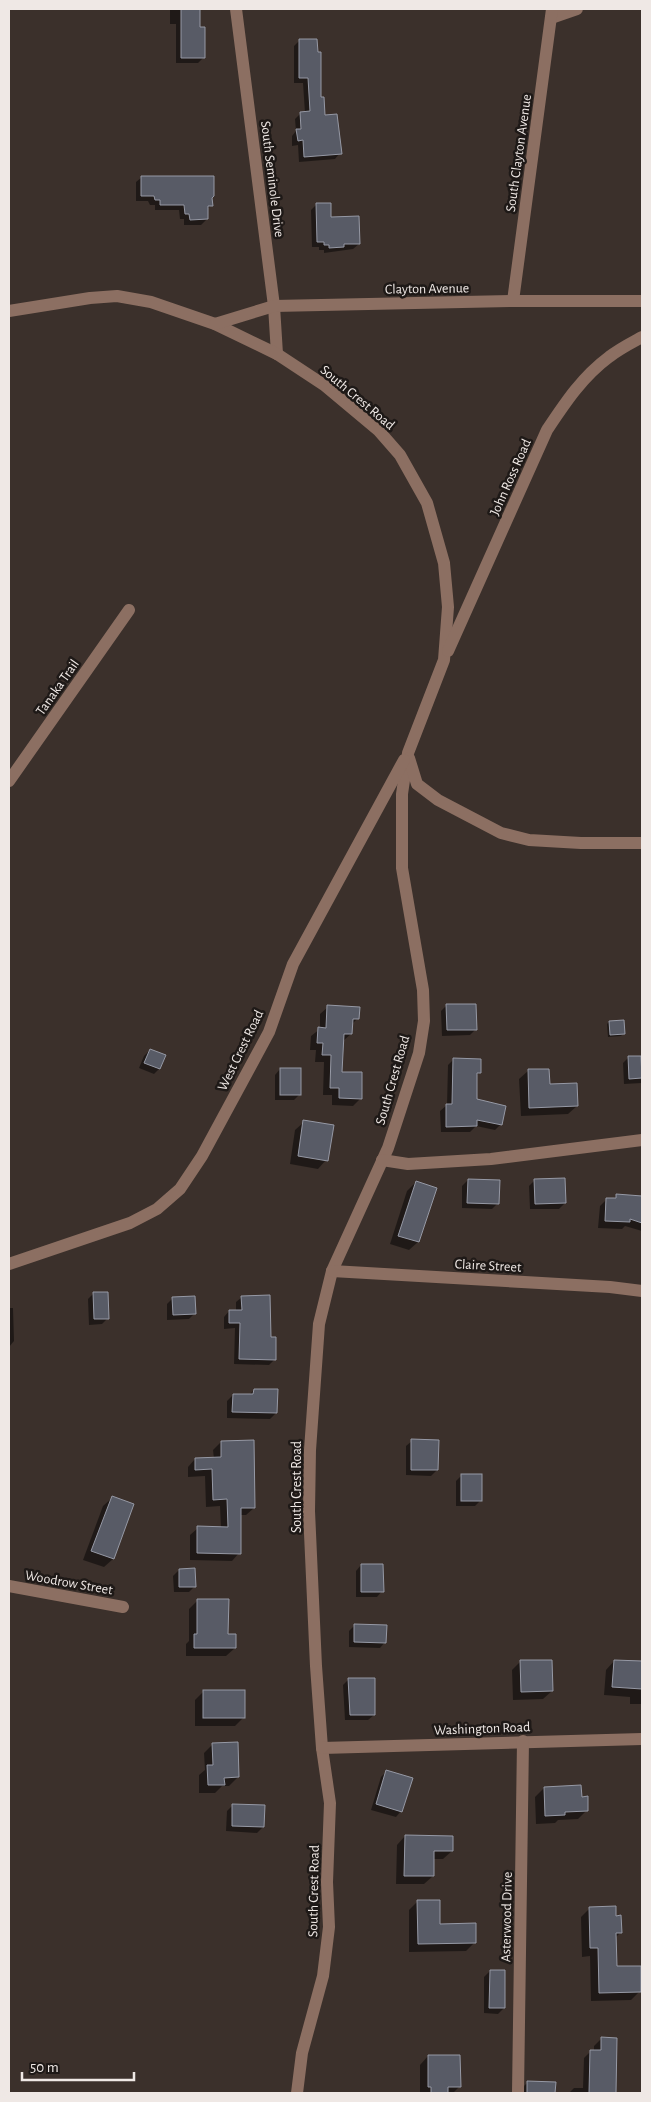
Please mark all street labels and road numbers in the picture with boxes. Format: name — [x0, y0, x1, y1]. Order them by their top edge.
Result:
street label: South Clayton Avenue — [504, 93, 534, 213]
street label: South Seminole Drive — [258, 120, 286, 238]
street label: Clayton Avenue — [385, 281, 469, 297]
street label: South Crest Road — [318, 363, 397, 433]
street label: John Ross Road — [488, 437, 534, 518]
street label: Tanaka Trail — [34, 657, 82, 718]
street label: West Crest Road — [215, 1008, 266, 1093]
street label: South Crest Road — [374, 1034, 412, 1127]
street label: Claire Street — [454, 1257, 522, 1275]
street label: South Crest Road — [290, 1441, 304, 1533]
street label: Woodrow Street — [24, 1568, 114, 1598]
street label: Washington Road — [434, 1720, 530, 1738]
street label: South Crest Road — [306, 1845, 322, 1937]
street label: Asterwood Drive — [499, 1872, 515, 1962]

